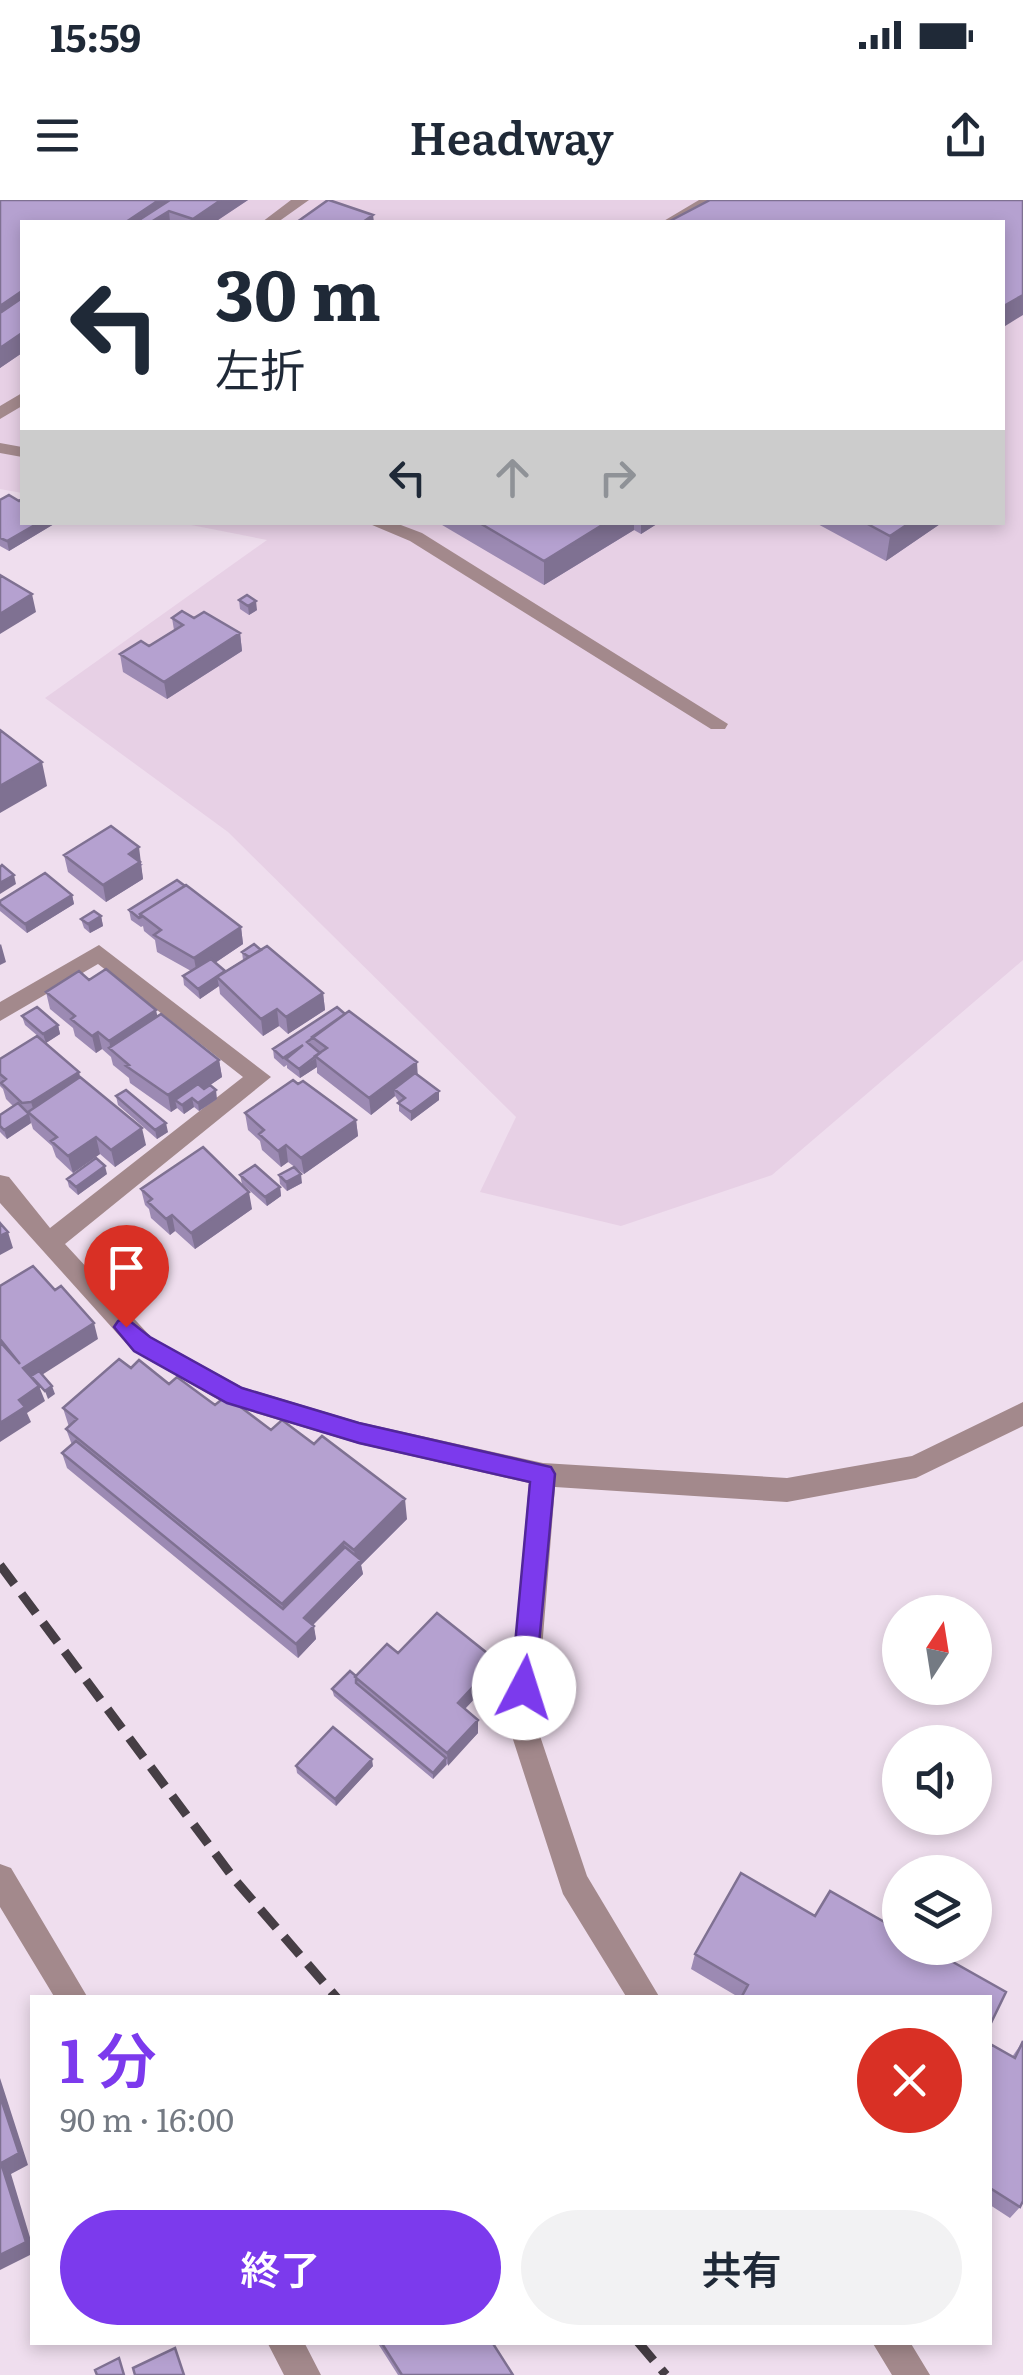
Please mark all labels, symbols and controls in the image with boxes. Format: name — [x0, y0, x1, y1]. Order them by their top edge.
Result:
text: 15:59 — [50, 7, 141, 64]
text: Headway — [409, 102, 614, 169]
icon: menu — [30, 108, 85, 163]
icon: share — [938, 108, 993, 163]
text: 30 m — [215, 239, 381, 343]
icon: left — [50, 260, 180, 390]
text: 左折 — [215, 334, 305, 401]
icon: left — [380, 450, 435, 505]
icon: ahead — [485, 450, 540, 505]
icon: right — [590, 450, 645, 505]
pin — [84, 1225, 169, 1328]
icon: arrive — [99, 1240, 154, 1295]
north arrow — [882, 1595, 992, 1705]
map controls — [882, 1595, 992, 1965]
position arrow — [472, 1636, 576, 1740]
button: sound — [882, 1725, 992, 1835]
button: layers — [882, 1855, 992, 1965]
text: 1 分 — [60, 2012, 157, 2101]
button: close — [857, 2028, 962, 2133]
text: 90 m · 16:00 — [60, 2094, 234, 2142]
button: 終了 — [60, 2210, 501, 2325]
button: 共有 — [521, 2210, 962, 2325]

